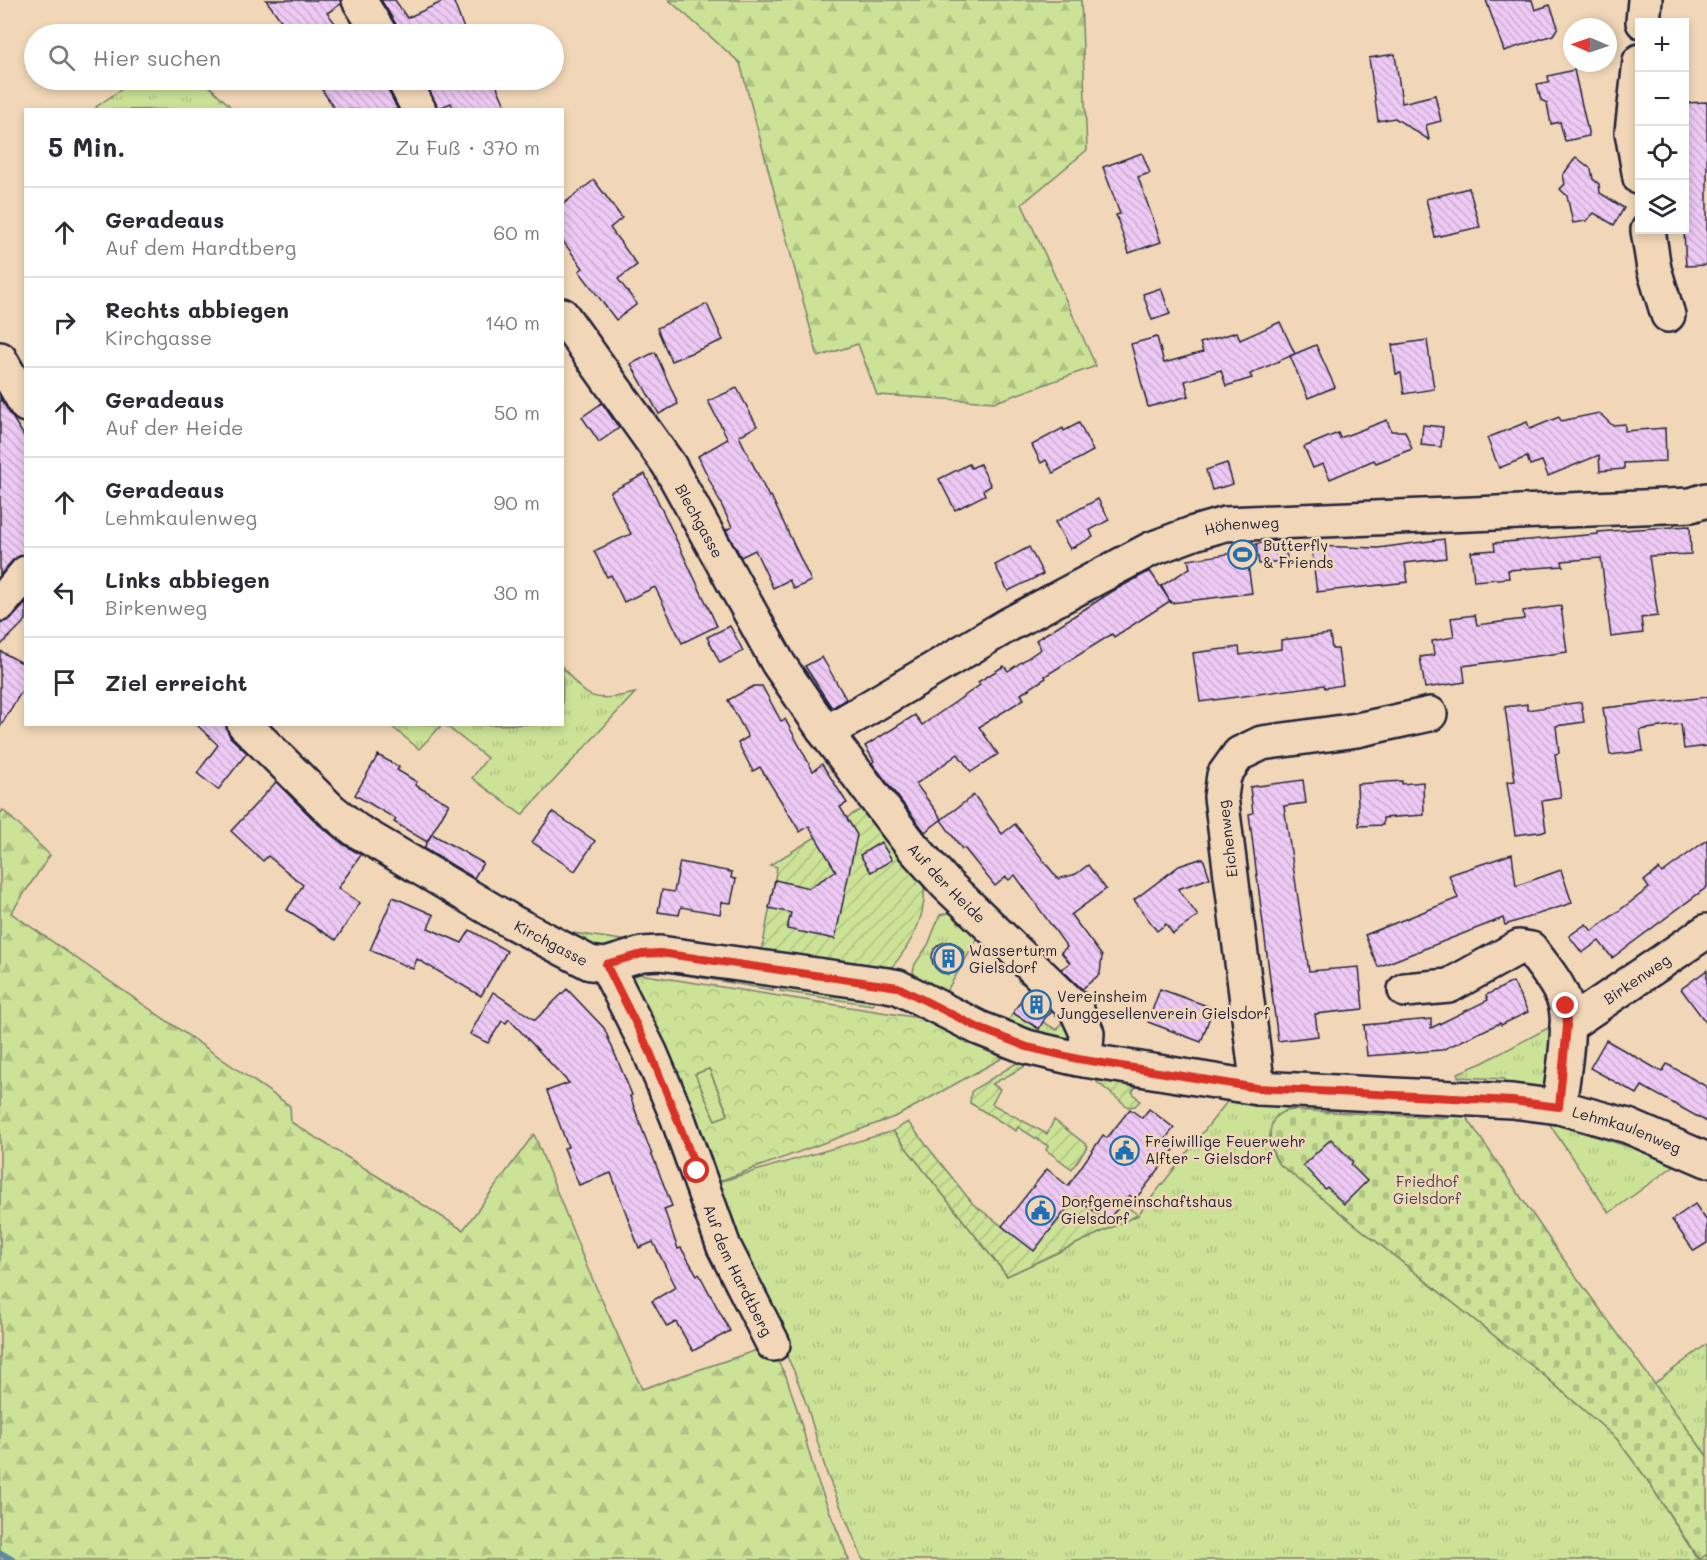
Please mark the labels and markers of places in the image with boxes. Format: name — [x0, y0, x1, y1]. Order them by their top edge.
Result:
place label: Butterfly & Friends — [1263, 535, 1334, 572]
sports icon: Butterfly & Friends — [1226, 538, 1258, 570]
place label: Wasserturm Gielsdorf — [969, 940, 1057, 977]
building icon: Wasserturm Gielsdorf — [932, 943, 964, 975]
place label: Vereinsheim Junggesellenverein Gielsdorf — [1057, 986, 1271, 1023]
building icon: Vereinsheim Junggesellenverein Gielsdorf — [1020, 989, 1052, 1021]
place label: Freiwillige Feuerwehr Alfter - Gielsdorf — [1145, 1131, 1306, 1168]
public building icon: Freiwillige Feuerwehr Alfter - Gielsdorf — [1108, 1134, 1140, 1166]
place label: Dorfgemeinschaftshaus Gielsdorf — [1061, 1191, 1233, 1228]
public building icon: Dorfgemeinschaftshaus Gielsdorf — [1024, 1194, 1056, 1226]

